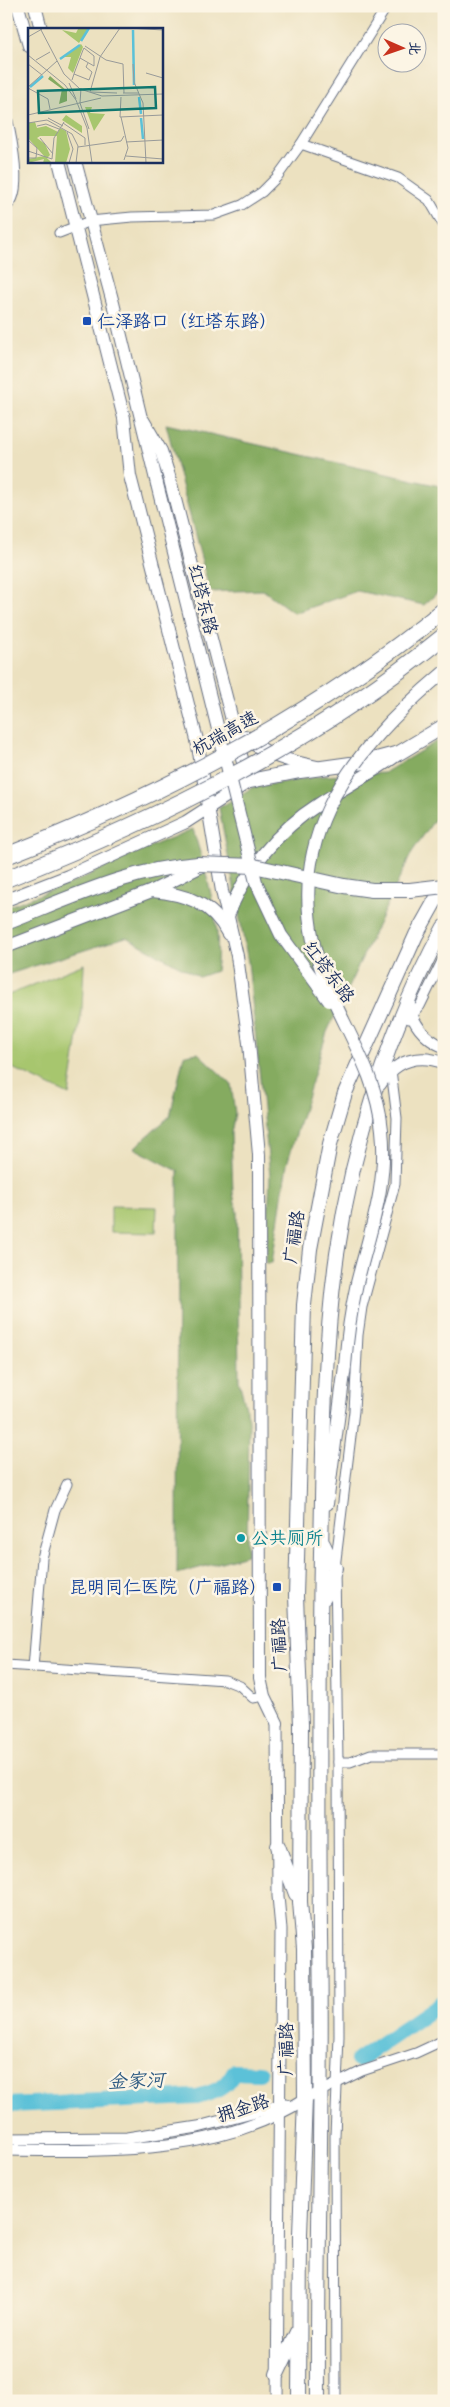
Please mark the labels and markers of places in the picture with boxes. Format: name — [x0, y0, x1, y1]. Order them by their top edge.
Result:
place label: 仁泽路口（红塔东路） — [97, 310, 277, 334]
marker: 仁泽路口（红塔东路） — [81, 315, 93, 327]
place label: 公共厕所 — [251, 1527, 323, 1551]
marker: 公共厕所 — [235, 1532, 247, 1544]
place label: 昆明同仁医院（广福路） — [69, 1576, 267, 1600]
marker: 昆明同仁医院（广福路） — [271, 1581, 283, 1593]

